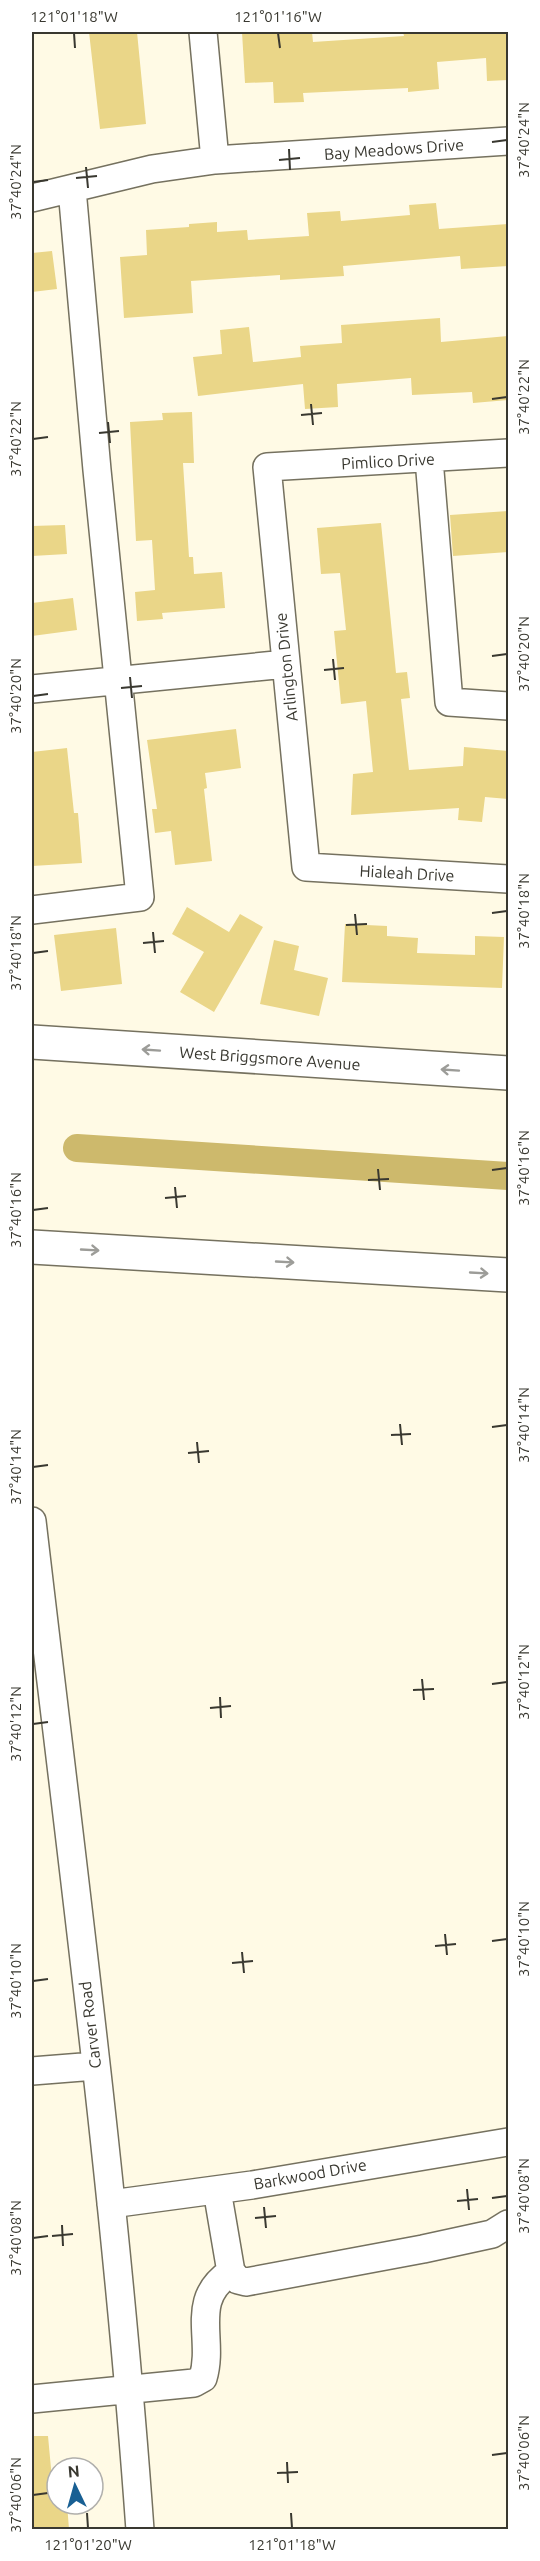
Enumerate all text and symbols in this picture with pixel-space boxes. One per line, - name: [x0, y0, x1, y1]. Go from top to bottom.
- text: 121°01'18"W: [30, 8, 118, 25]
- text: 121°01'16"W: [234, 8, 322, 25]
- text: 37°40'24"N: [515, 102, 532, 178]
- street label: Bay Meadows Drive: [323, 135, 465, 163]
- text: 37°40'24"N: [7, 144, 24, 220]
- text: 37°40'22"N: [515, 359, 532, 435]
- text: 37°40'22"N: [7, 401, 24, 477]
- street label: Pimlico Drive: [341, 450, 435, 472]
- street label: Arlington Drive: [271, 612, 301, 722]
- text: 37°40'20"N: [515, 616, 532, 692]
- text: 37°40'20"N: [7, 658, 24, 734]
- street label: Hialeah Drive: [359, 862, 455, 884]
- text: 37°40'18"N: [515, 873, 532, 949]
- text: 37°40'18"N: [7, 915, 24, 991]
- street label: West Briggsmore Avenue: [179, 1043, 361, 1073]
- one-way arrow: [141, 1044, 161, 1055]
- one-way arrow: [441, 1064, 461, 1075]
- text: 37°40'16"N: [515, 1130, 532, 1206]
- text: 37°40'16"N: [7, 1172, 24, 1248]
- one-way arrow: [79, 1245, 99, 1256]
- one-way arrow: [274, 1256, 294, 1267]
- one-way arrow: [469, 1267, 489, 1278]
- text: 37°40'14"N: [515, 1387, 532, 1463]
- text: 37°40'14"N: [7, 1429, 24, 1505]
- text: 37°40'12"N: [515, 1644, 532, 1720]
- text: 37°40'12"N: [7, 1686, 24, 1762]
- text: 37°40'10"N: [515, 1901, 532, 1977]
- text: 37°40'10"N: [7, 1943, 24, 2019]
- street label: Carver Road: [76, 1980, 104, 2070]
- street label: Barkwood Drive: [252, 2155, 368, 2193]
- text: 37°40'08"N: [515, 2158, 532, 2234]
- text: 37°40'08"N: [7, 2200, 24, 2276]
- text: 37°40'06"N: [515, 2415, 532, 2491]
- north arrow: [45, 2456, 105, 2516]
- text: 37°40'06"N: [7, 2457, 24, 2533]
- text: N: [67, 2462, 80, 2481]
- text: 121°01'20"W: [44, 2536, 132, 2553]
- text: 121°01'18"W: [248, 2536, 336, 2553]

